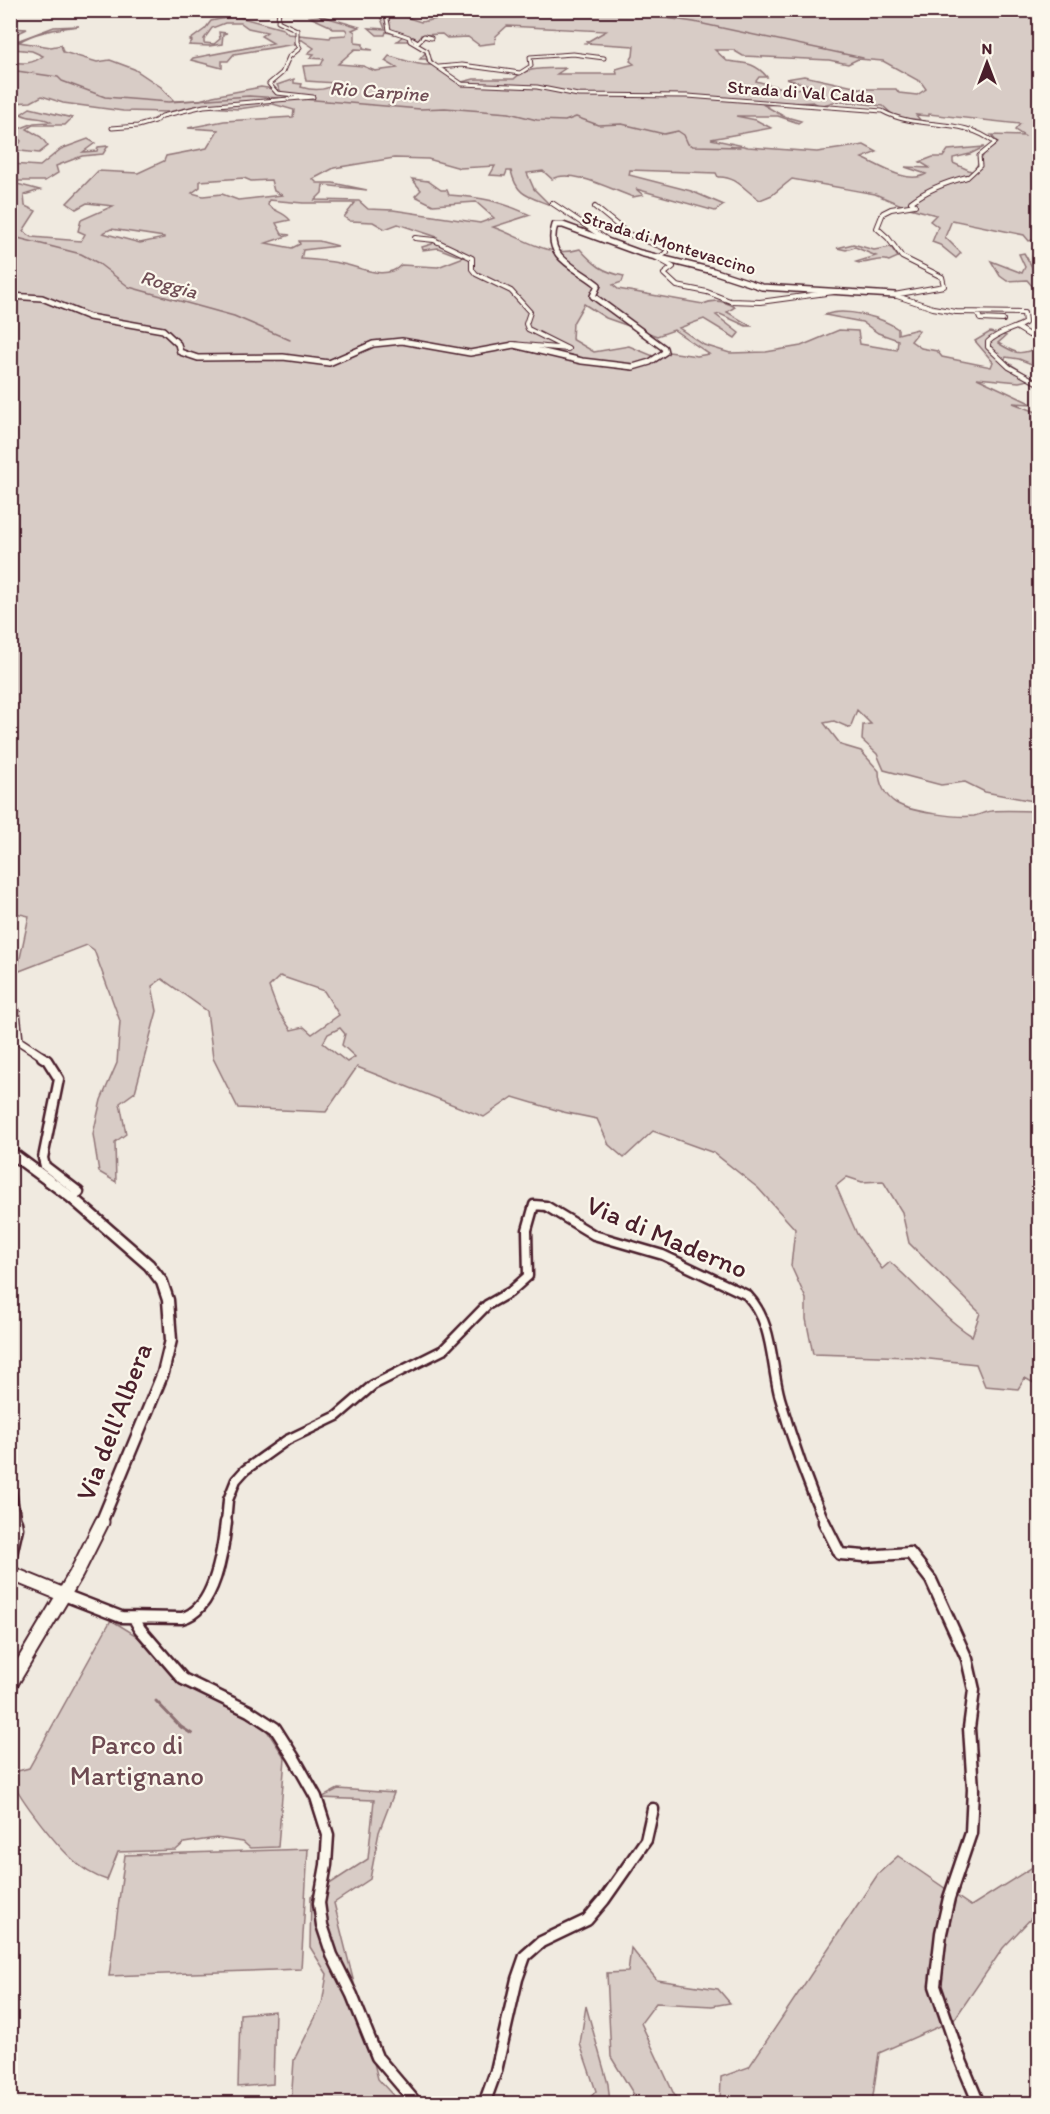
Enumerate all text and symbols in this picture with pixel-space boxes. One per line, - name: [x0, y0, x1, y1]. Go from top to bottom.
- north arrow: [957, 33, 1017, 93]
- text: N: [982, 39, 992, 58]
- water label: Rio Carpine: [329, 76, 431, 107]
- street label: Strada di Val Calda: [727, 76, 876, 108]
- street label: Strada di Montevaccino: [579, 206, 759, 280]
- water label: Roggia: [138, 264, 201, 304]
- street label: Via di Maderno: [581, 1188, 753, 1285]
- street label: Via dell'Albera: [68, 1338, 159, 1505]
- park label: Parco di Martignano: [70, 1728, 204, 1792]

